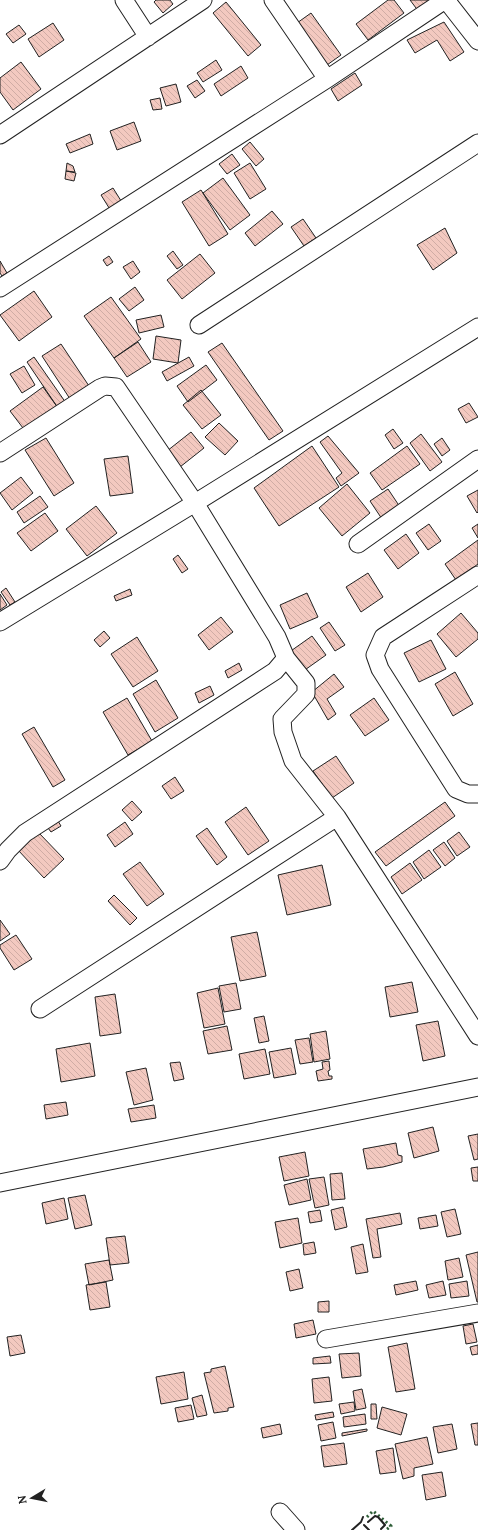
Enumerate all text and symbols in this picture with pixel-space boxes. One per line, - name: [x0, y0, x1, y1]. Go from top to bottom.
- north arrow: [12, 1478, 52, 1518]
- text: N: [14, 1494, 30, 1505]

